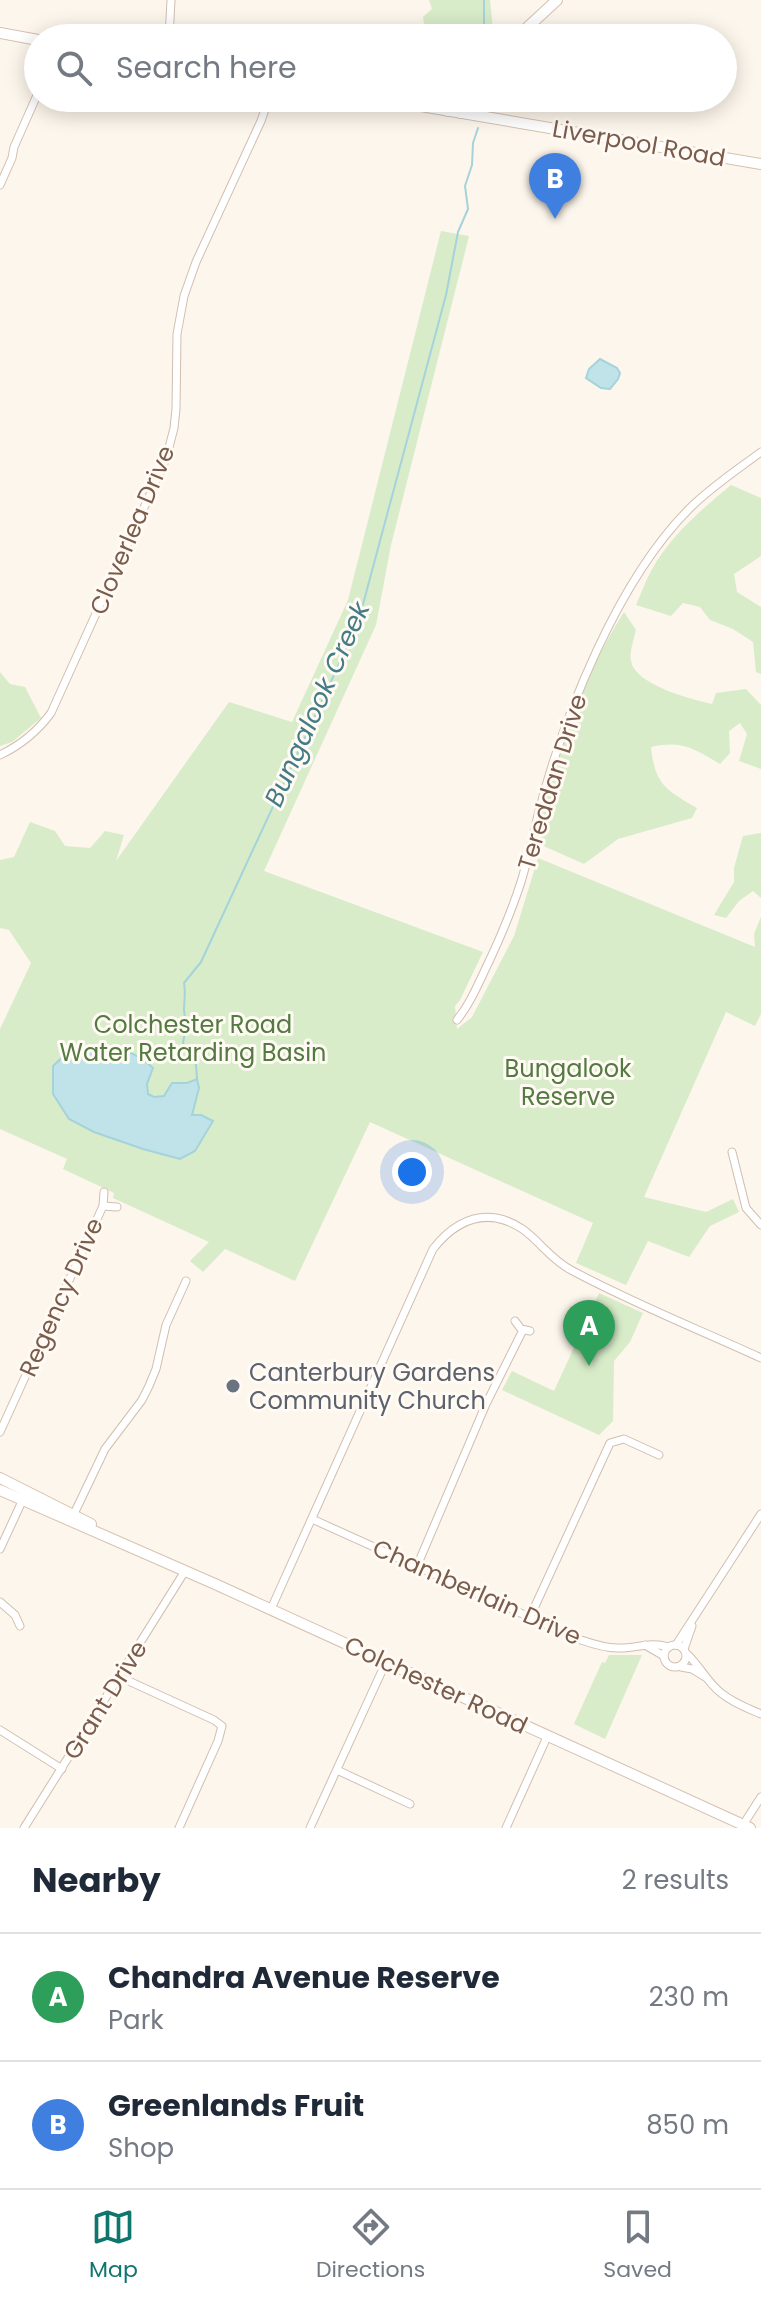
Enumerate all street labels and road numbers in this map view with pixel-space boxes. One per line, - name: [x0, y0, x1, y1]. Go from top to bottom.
- street label: Liverpool Road: [550, 112, 728, 174]
- street label: Cloverlea Drive: [82, 440, 182, 620]
- street label: Tereddan Drive: [510, 690, 594, 874]
- street label: Regency Drive: [11, 1212, 111, 1382]
- street label: Chamberlain Drive: [368, 1531, 586, 1653]
- street label: Colchester Road: [339, 1628, 533, 1742]
- street label: Grant Drive: [55, 1634, 155, 1766]

